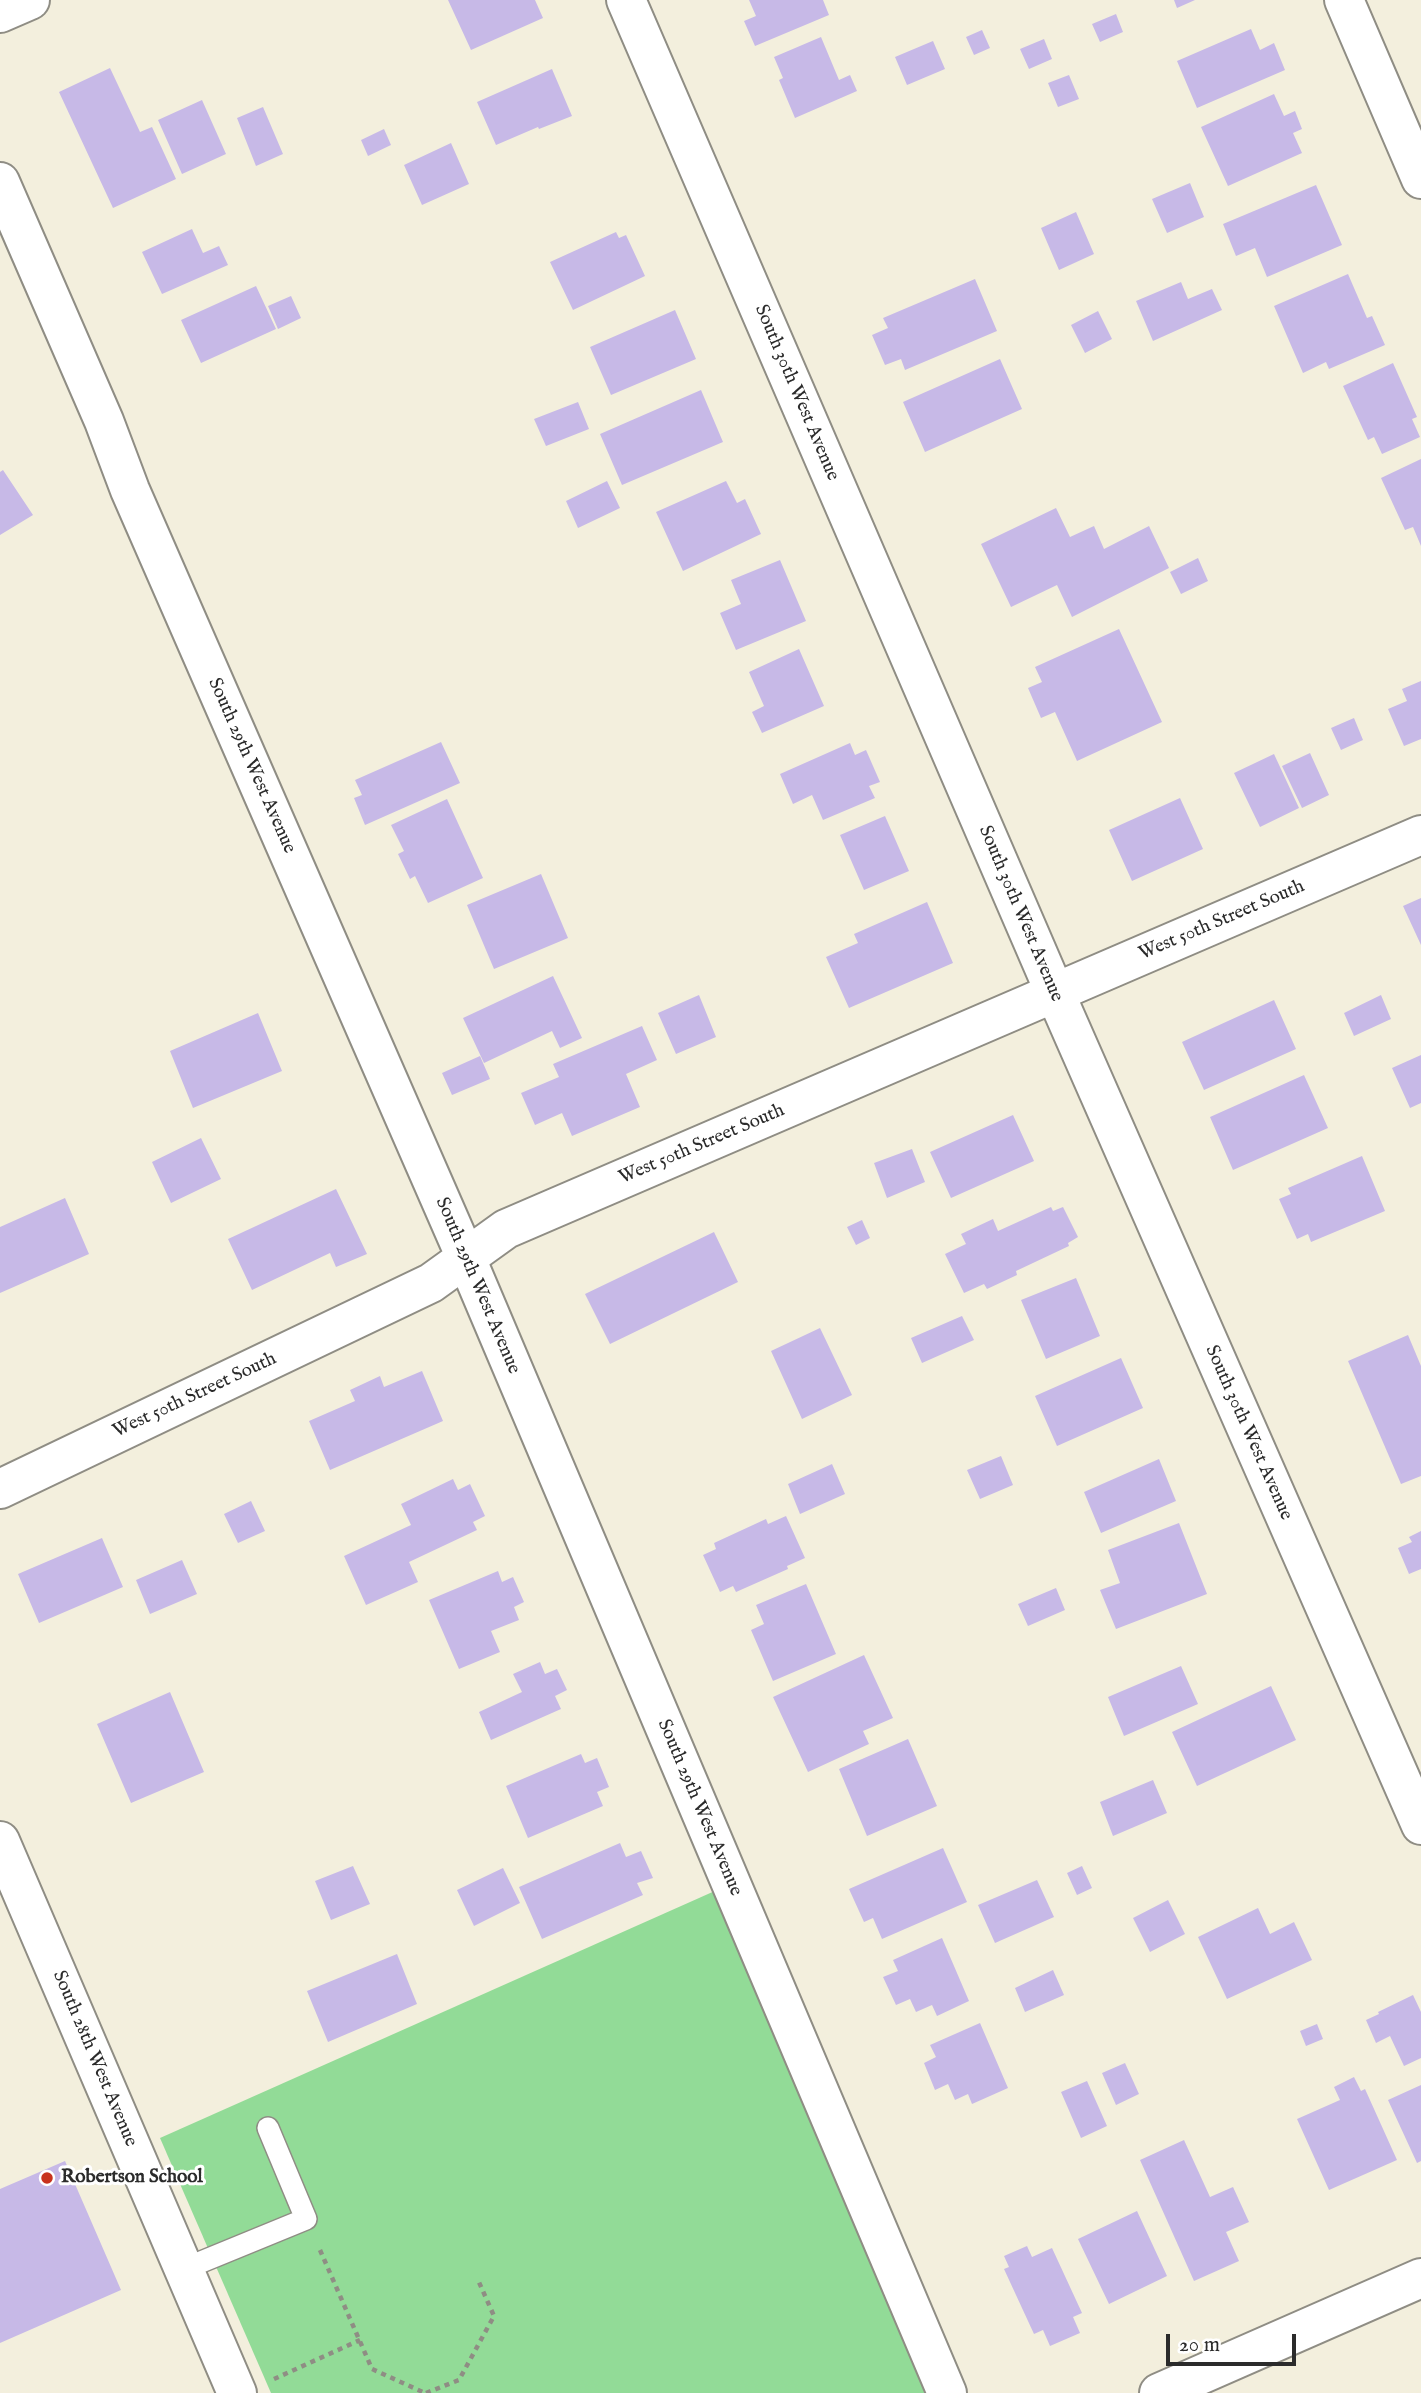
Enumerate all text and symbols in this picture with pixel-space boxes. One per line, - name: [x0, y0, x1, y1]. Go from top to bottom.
- street label: South 30th West Avenue: [749, 302, 843, 484]
- street label: South 29th West Avenue: [202, 675, 300, 857]
- street label: South 30th West Avenue: [973, 823, 1067, 1005]
- street label: West 50th Street South: [1136, 876, 1308, 966]
- street label: West 50th Street South: [616, 1100, 788, 1190]
- street label: South 29th West Avenue: [429, 1194, 525, 1378]
- street label: South 30th West Avenue: [1199, 1342, 1297, 1524]
- street label: West 50th Street South: [110, 1348, 280, 1444]
- street label: South 29th West Avenue: [651, 1716, 747, 1900]
- street label: South 28th West Avenue: [47, 1968, 141, 2150]
- place label: Robertson School: [61, 2167, 203, 2189]
- marker: Robertson School: [39, 2170, 55, 2186]
- scale bar: [1169, 2320, 1298, 2364]
- text: 20 m: [1179, 2332, 1220, 2359]

